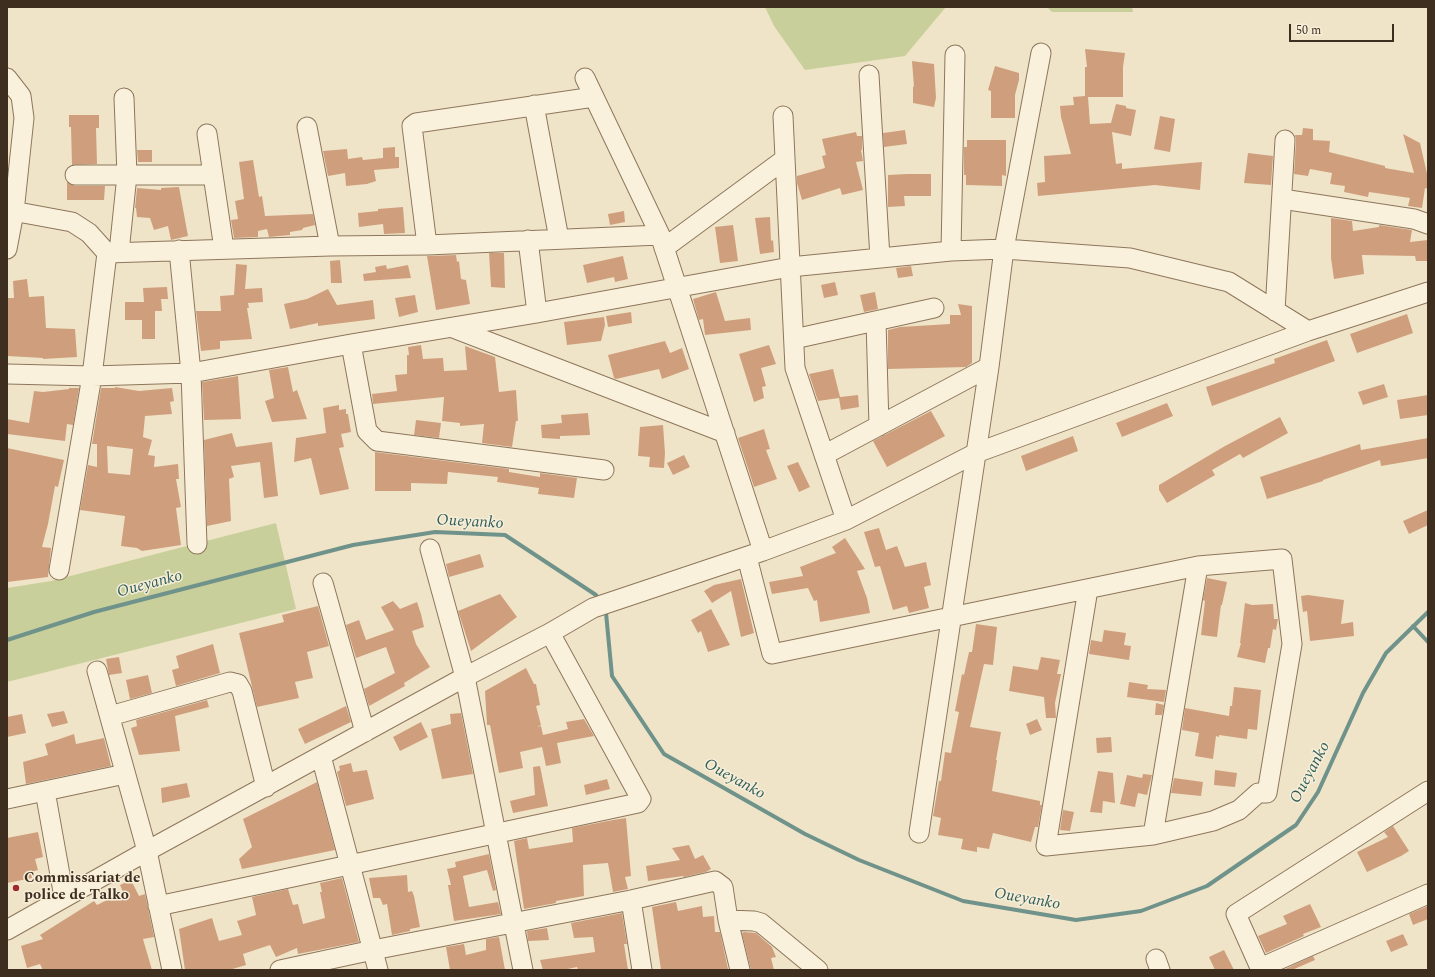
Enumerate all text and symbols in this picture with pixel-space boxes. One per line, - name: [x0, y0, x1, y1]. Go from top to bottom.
- scale bar: [1291, 16, 1396, 42]
- text: 50 m: [1296, 21, 1321, 40]
- water label: Oueyanko: [436, 512, 504, 534]
- water label: Oueyanko: [115, 567, 185, 603]
- water label: Oueyanko: [1287, 739, 1335, 807]
- water label: Oueyanko: [700, 755, 768, 805]
- place label: Commissariat de police de Talko: [24, 870, 140, 905]
- marker: Commissariat de police de Talko: [11, 883, 21, 893]
- water label: Oueyanko: [992, 885, 1062, 915]

